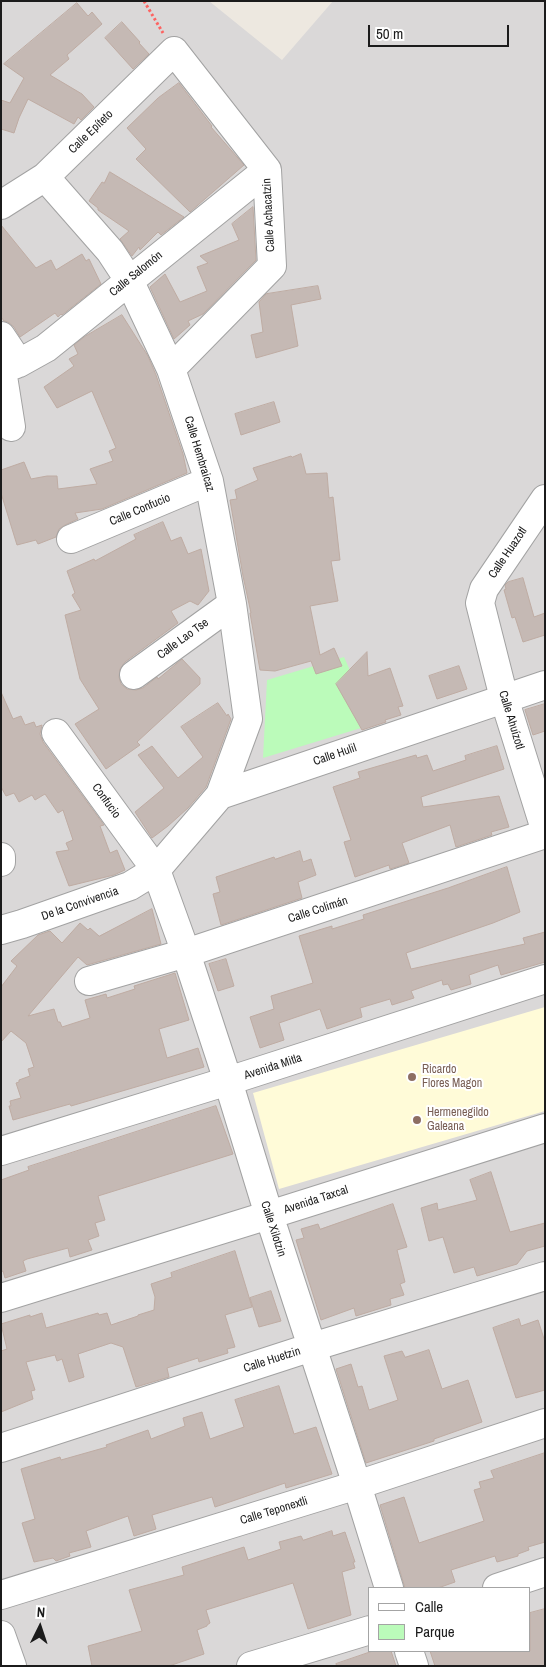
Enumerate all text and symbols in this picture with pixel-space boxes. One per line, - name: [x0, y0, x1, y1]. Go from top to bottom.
- scale bar: [371, 15, 512, 47]
- text: 50 m: [376, 23, 403, 44]
- street label: Calle Epíteto: [66, 107, 116, 157]
- street label: Calle Achacatzin: [260, 178, 278, 252]
- street label: Calle Salomón: [107, 248, 165, 300]
- street label: Calle Hembraicaz: [181, 415, 217, 493]
- street label: Calle Confucio: [107, 491, 173, 529]
- street label: Calle Huazotl: [486, 525, 530, 581]
- street label: Calle Lao Tse: [155, 616, 211, 662]
- street label: Calle Ahuízotl: [495, 689, 527, 751]
- street label: Calle Hulil: [311, 741, 359, 769]
- street label: Confucio: [89, 781, 123, 821]
- street label: De la Convivencia: [40, 884, 120, 924]
- street label: Calle Colimán: [286, 894, 350, 926]
- street label: Avenida Mitla: [242, 1051, 304, 1083]
- place label: Ricardo Flores Magon: [422, 1063, 482, 1091]
- marker: Ricardo Flores Magon: [406, 1071, 418, 1083]
- place label: Hermenegildo Galeana: [427, 1106, 489, 1134]
- marker: Hermenegildo Galeana: [411, 1114, 423, 1126]
- street label: Avenida Taxcal: [282, 1183, 350, 1217]
- street label: Calle Xilotzin: [257, 1199, 289, 1259]
- street label: Calle Huetzin: [242, 1344, 302, 1376]
- street label: Calle Teponextli: [238, 1494, 310, 1528]
- legend: [368, 1587, 531, 1652]
- text: Calle: [415, 1596, 443, 1617]
- north arrow: [15, 1602, 65, 1652]
- text: N: [36, 1603, 46, 1621]
- text: Parque: [415, 1621, 455, 1642]

